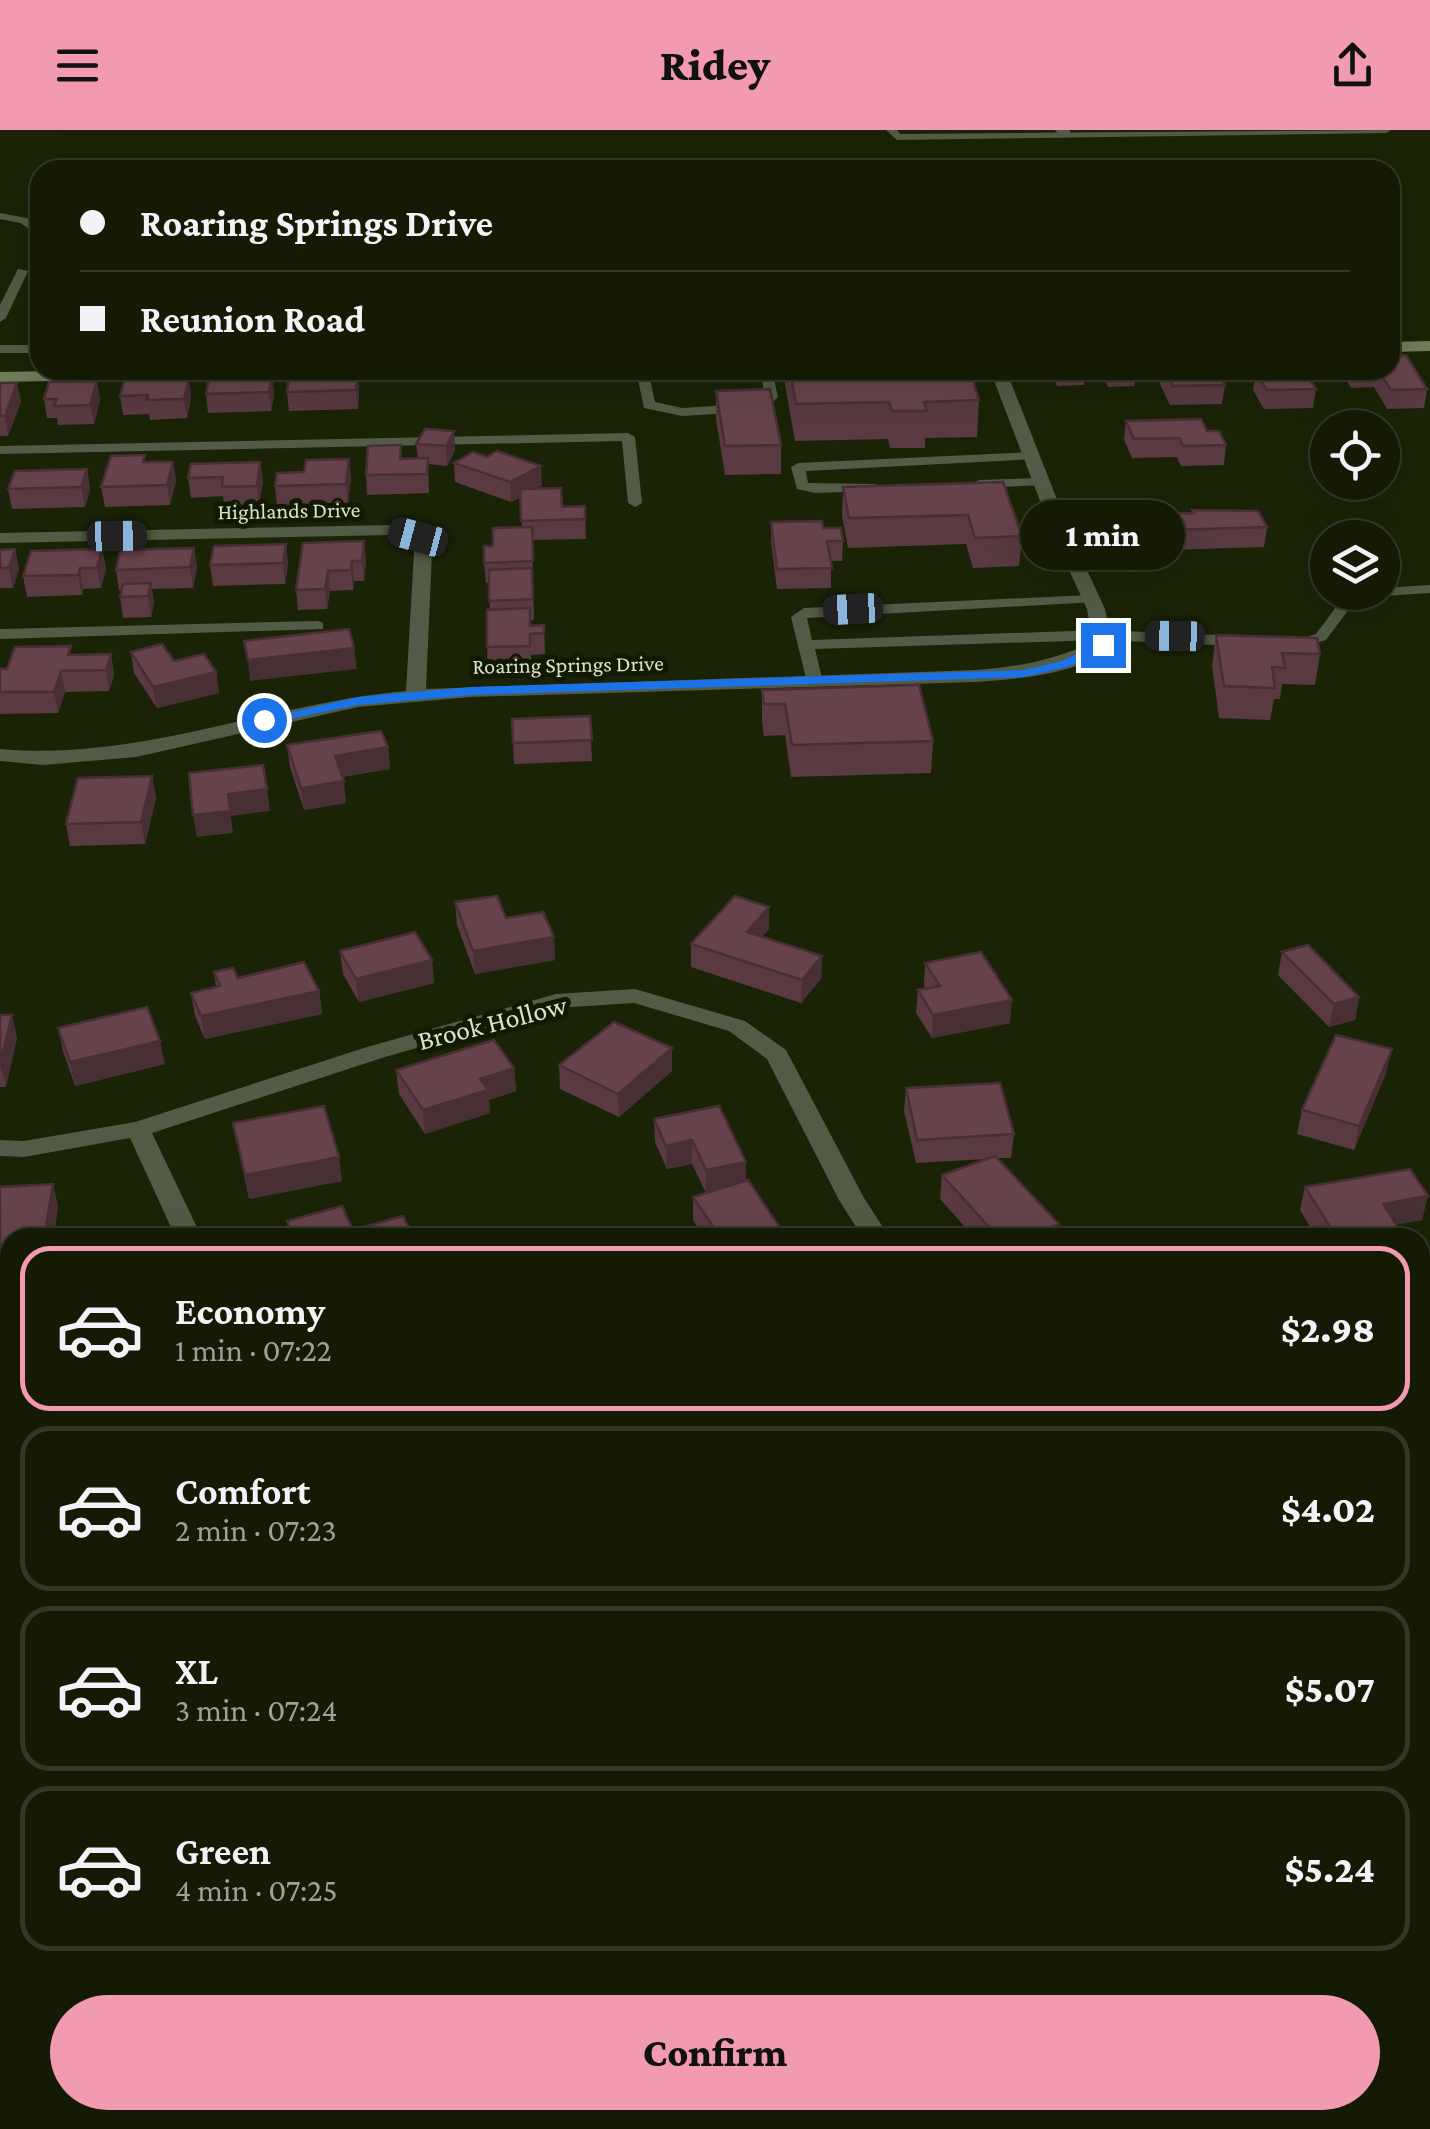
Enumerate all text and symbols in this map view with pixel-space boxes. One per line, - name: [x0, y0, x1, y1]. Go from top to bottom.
- icon: menu: [50, 38, 105, 93]
- icon: share: [1325, 38, 1380, 93]
- text: Ridey: [660, 40, 770, 90]
- text: Roaring Springs Drive: [140, 202, 493, 244]
- text: Reunion Road: [140, 298, 365, 340]
- map controls: [1310, 410, 1400, 610]
- button: locate: [1310, 410, 1400, 500]
- street label: Highlands Drive: [217, 497, 361, 524]
- callout: 1 min: [1020, 500, 1186, 570]
- car: [385, 515, 451, 559]
- text: 1 min: [1065, 517, 1140, 553]
- car: [87, 520, 147, 552]
- button: layers: [1310, 520, 1400, 610]
- car: [822, 592, 884, 626]
- car: [1145, 620, 1205, 652]
- route end: [1081, 623, 1126, 668]
- street label: Roaring Springs Drive: [472, 650, 664, 679]
- route start: [242, 698, 287, 743]
- street label: Brook Hollow: [414, 989, 570, 1056]
- icon: car: [55, 1284, 145, 1374]
- text: Economy: [175, 1290, 325, 1332]
- text: $2.98: [1281, 1308, 1375, 1350]
- text: 1 min · 07:22: [175, 1332, 332, 1368]
- icon: car: [55, 1464, 145, 1554]
- text: Comfort: [175, 1470, 311, 1512]
- text: $4.02: [1281, 1488, 1375, 1530]
- text: 2 min · 07:23: [175, 1512, 337, 1548]
- icon: car: [55, 1644, 145, 1734]
- text: XL: [175, 1650, 218, 1692]
- text: $5.07: [1285, 1668, 1375, 1710]
- text: 3 min · 07:24: [175, 1692, 338, 1728]
- icon: car: [55, 1824, 145, 1914]
- text: Green: [175, 1830, 271, 1872]
- text: $5.24: [1284, 1848, 1375, 1890]
- text: 4 min · 07:25: [175, 1872, 338, 1908]
- button: Confirm: [50, 1995, 1380, 2110]

